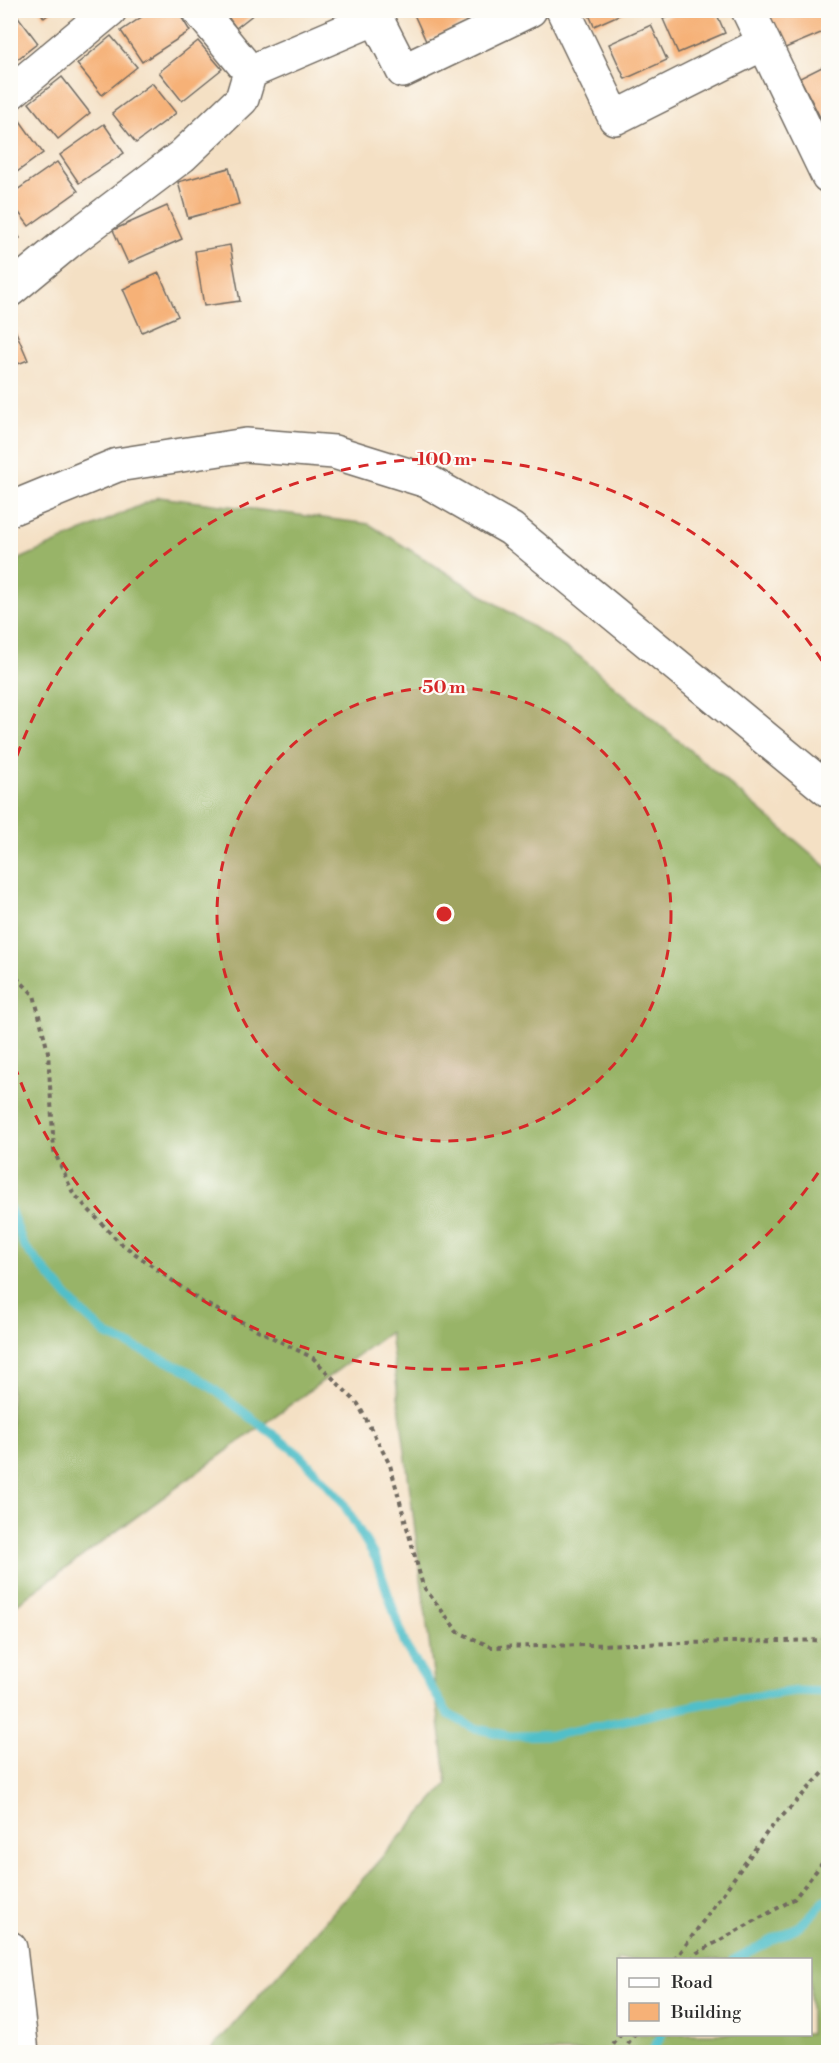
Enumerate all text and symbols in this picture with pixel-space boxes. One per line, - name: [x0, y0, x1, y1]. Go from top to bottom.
- text: 100 m: [417, 448, 471, 471]
- text: 50 m: [422, 676, 466, 699]
- centre of rings: [434, 904, 454, 924]
- legend: [617, 1958, 812, 2036]
- text: Road: [671, 1971, 714, 1994]
- text: Building: [670, 2001, 742, 2024]

